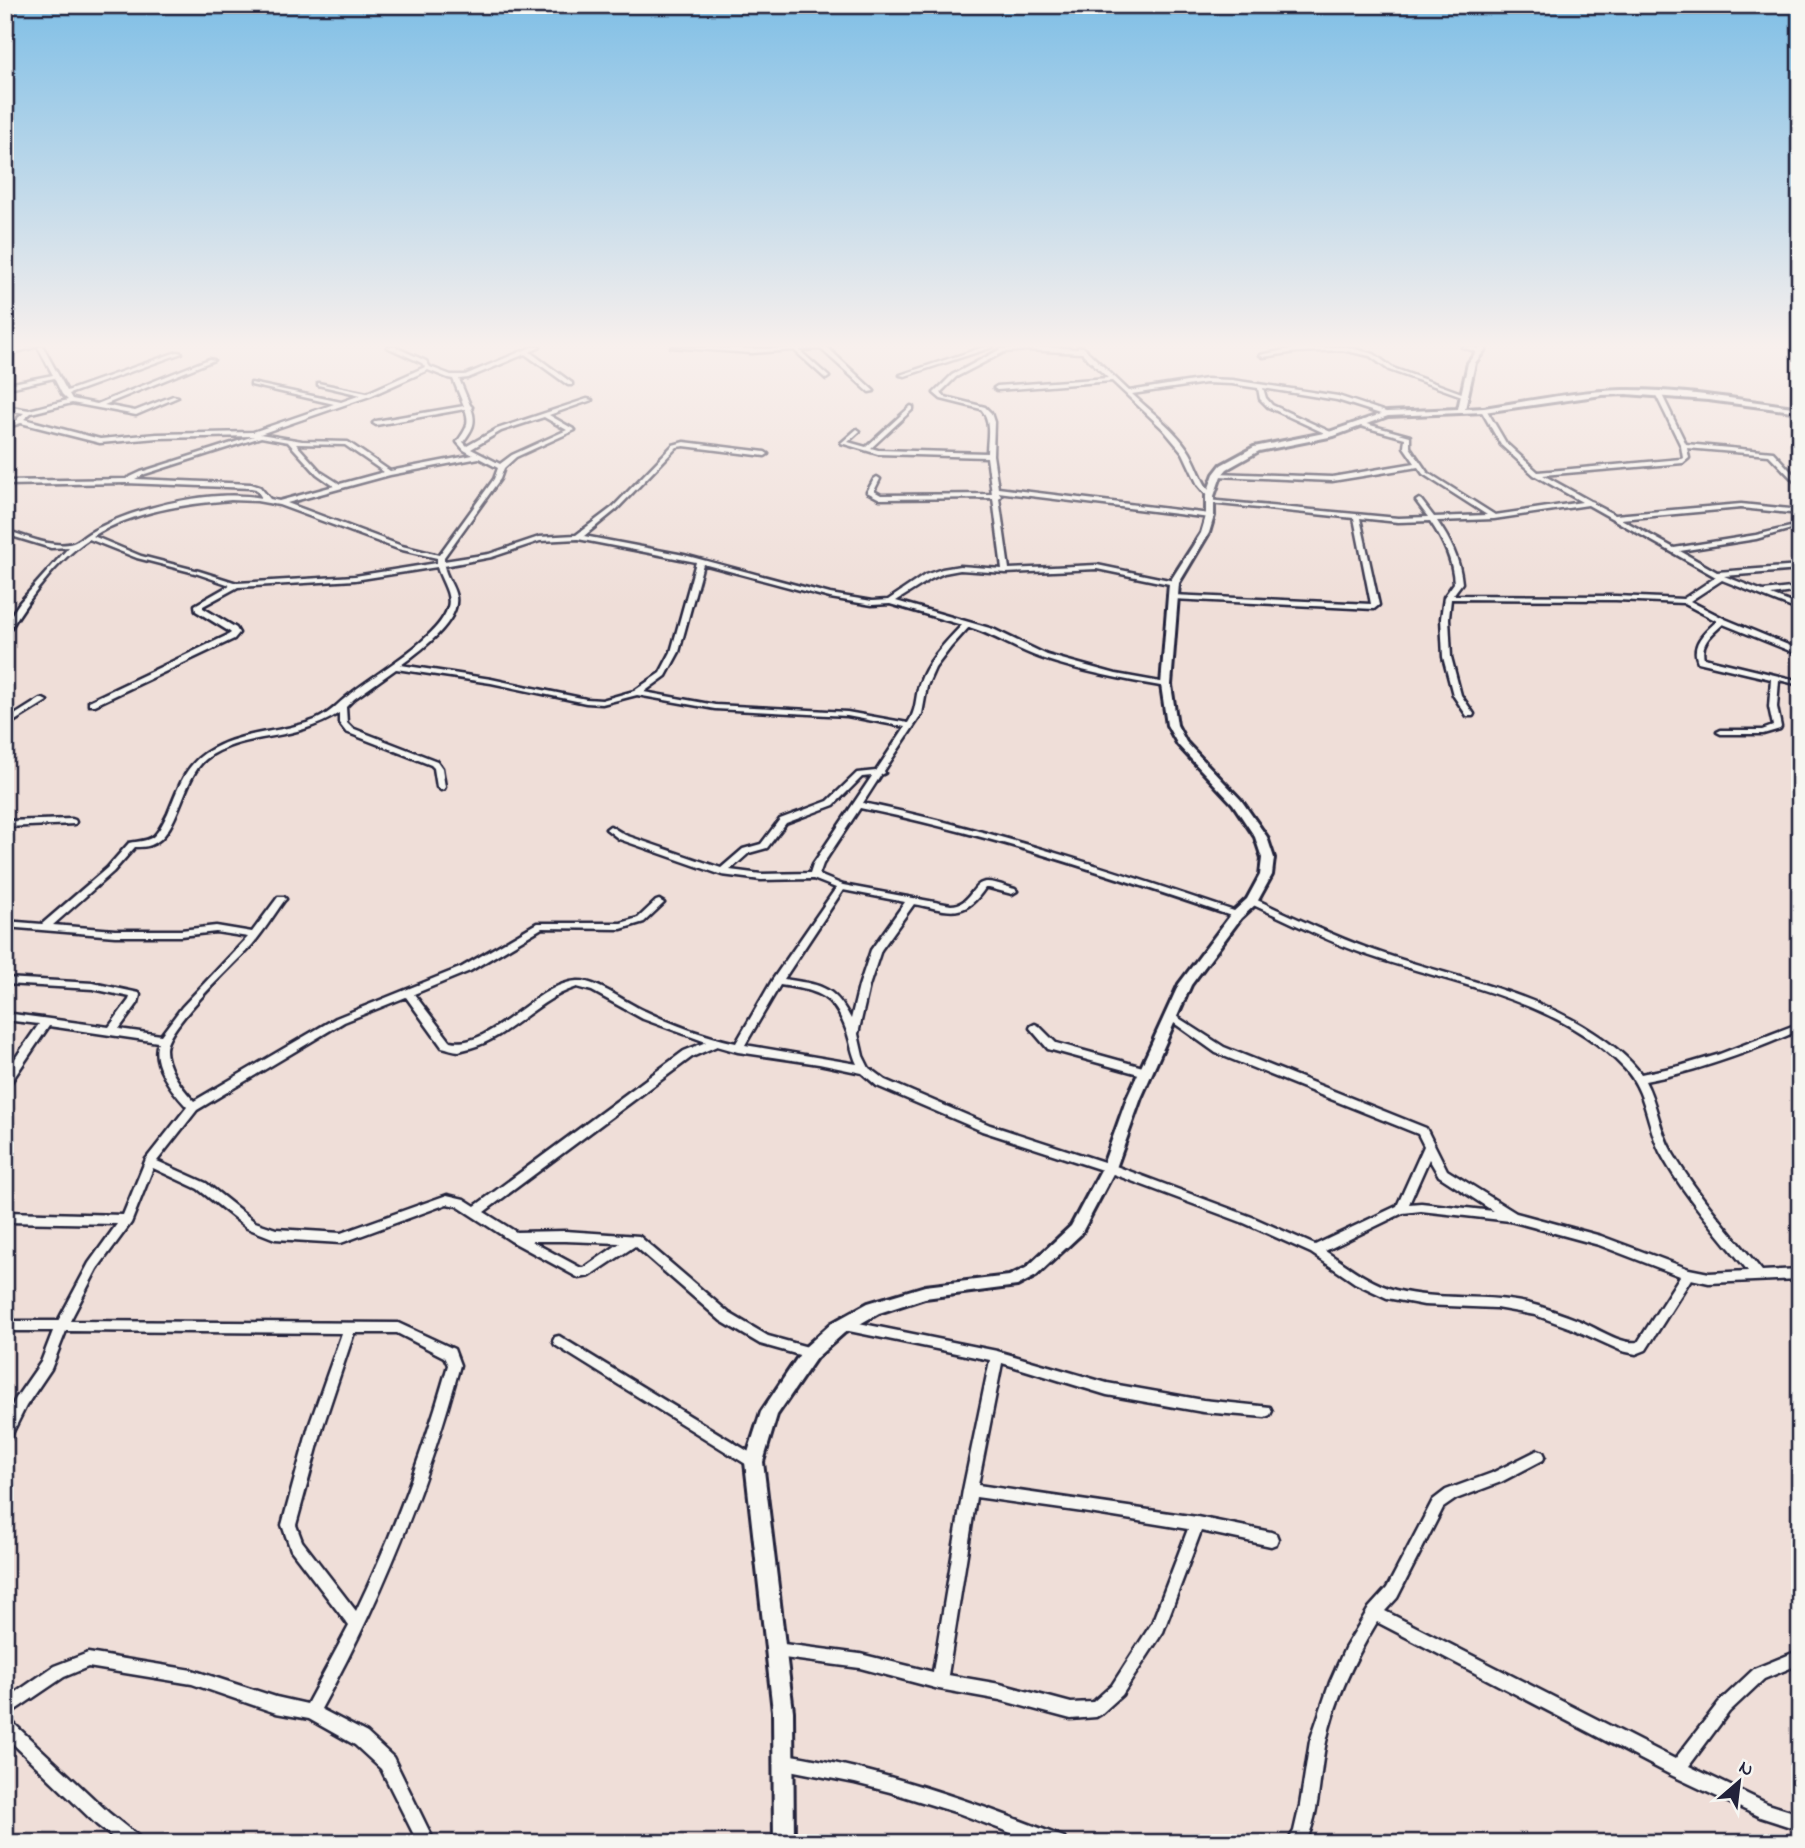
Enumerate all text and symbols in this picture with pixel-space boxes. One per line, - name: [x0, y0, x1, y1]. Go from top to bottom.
- north arrow: [1703, 1746, 1773, 1816]
- text: N: [1734, 1754, 1758, 1784]

